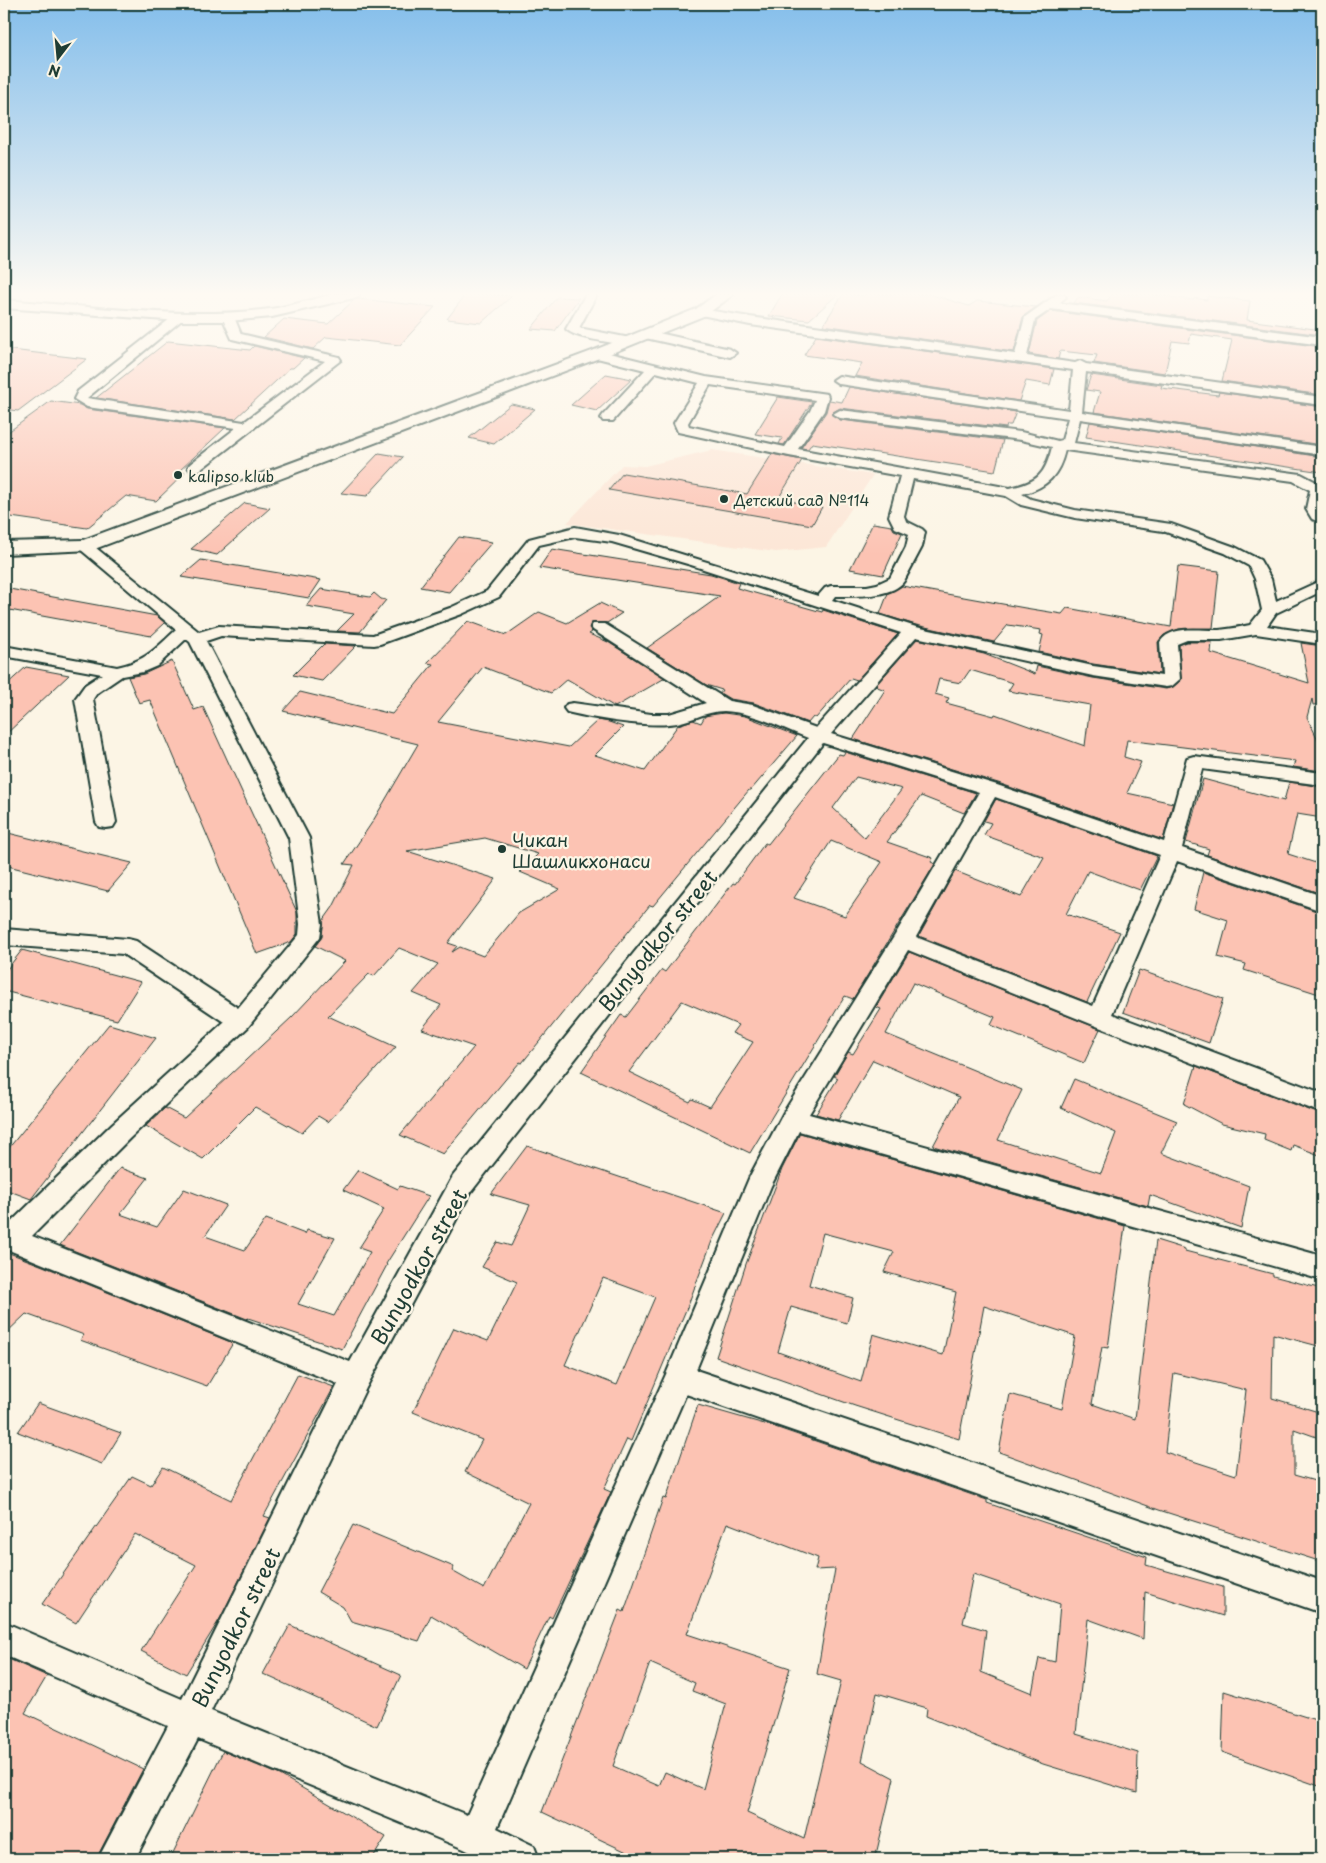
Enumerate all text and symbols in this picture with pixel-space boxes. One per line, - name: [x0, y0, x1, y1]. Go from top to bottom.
- north arrow: [32, 32, 82, 82]
- text: N: [46, 59, 63, 83]
- place label: kalipso klub: [188, 464, 274, 487]
- marker: kalipso klub: [172, 469, 184, 481]
- place label: Детский сад №114: [733, 488, 869, 511]
- marker: Детский сад №114: [718, 493, 730, 505]
- place label: Чикан Шашликхонаси: [512, 826, 651, 874]
- marker: Чикан Шашликхонаси: [496, 843, 508, 855]
- street label: Bunyodkor street: [590, 862, 724, 1018]
- street label: Bunyodkor street: [362, 1182, 474, 1350]
- street label: Bunyodkor street: [182, 1542, 288, 1712]

